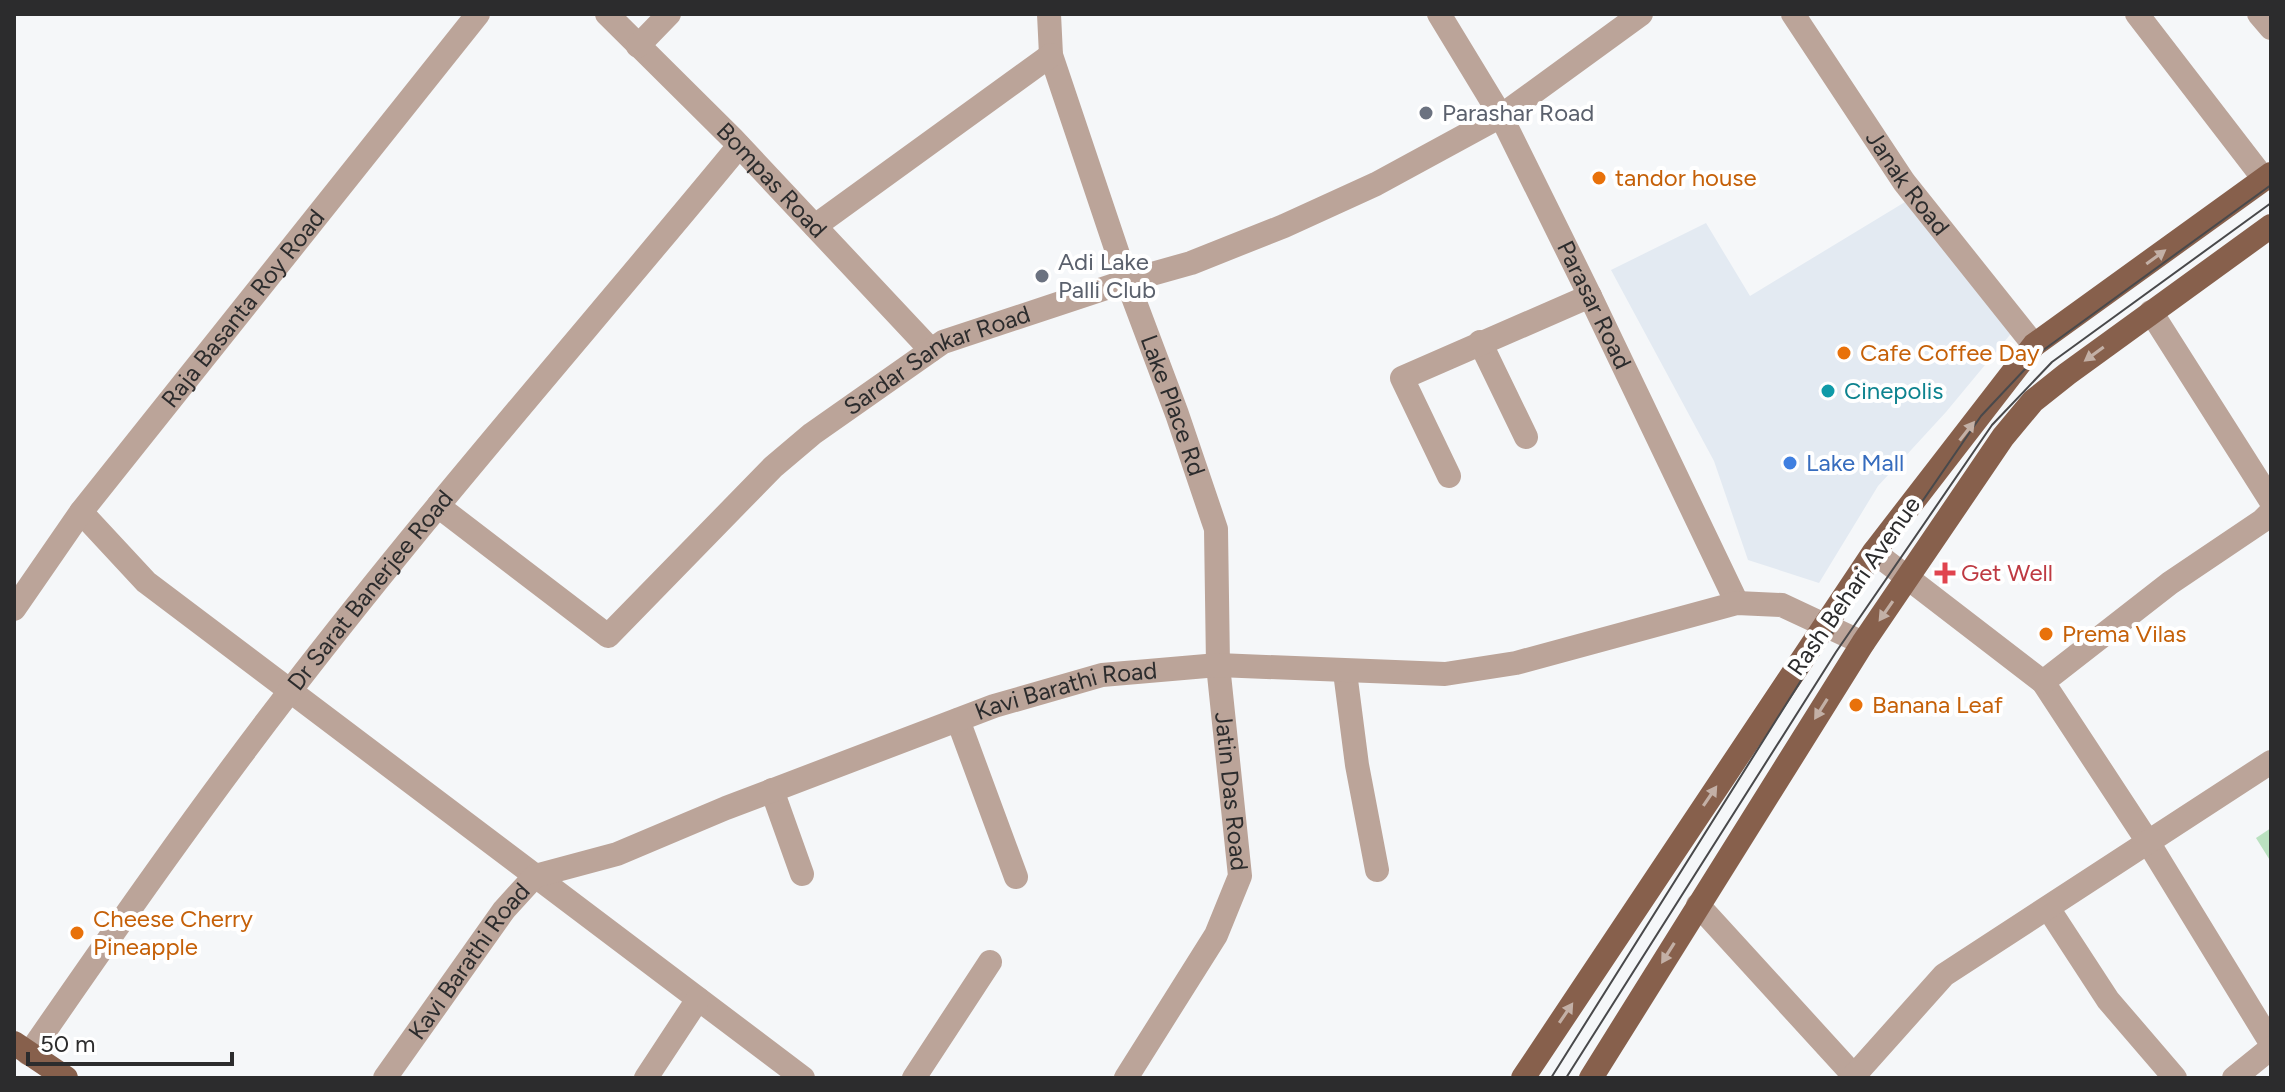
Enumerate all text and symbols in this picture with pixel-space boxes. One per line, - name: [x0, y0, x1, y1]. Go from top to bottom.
- place label: Parashar Road: [1442, 98, 1594, 127]
- marker: Parashar Road: [1417, 104, 1435, 122]
- street label: Bompas Road: [711, 116, 833, 244]
- street label: Janak Road: [1860, 125, 1956, 241]
- place label: tandor house: [1615, 163, 1757, 192]
- marker: tandor house: [1590, 169, 1608, 187]
- street label: Raja Basanta Roy Road: [155, 203, 331, 413]
- street label: Parasar Road: [1551, 236, 1638, 374]
- place label: Adi Lake Palli Club: [1058, 247, 1156, 304]
- one-way arrow: [2145, 250, 2166, 265]
- marker: Adi Lake Palli Club: [1033, 267, 1051, 285]
- street label: Sardar Sankar Road: [838, 299, 1034, 421]
- street label: Lake Place Rd: [1135, 331, 1212, 479]
- place label: Cafe Coffee Day: [1860, 338, 2040, 367]
- marker: Cafe Coffee Day: [1835, 344, 1853, 362]
- one-way arrow: [2084, 346, 2105, 361]
- place label: Cinepolis: [1844, 376, 1944, 405]
- marker: Cinepolis: [1819, 382, 1837, 400]
- one-way arrow: [1958, 421, 1974, 441]
- place label: Lake Mall: [1806, 448, 1904, 477]
- marker: Lake Mall: [1781, 454, 1799, 472]
- street label: Dr Sarat Banerjee Road: [281, 484, 459, 696]
- street label: Rash Behari Avenue: [1781, 491, 1926, 681]
- place label: Get Well: [1961, 558, 2053, 587]
- marker: Get Well: [1936, 564, 1954, 582]
- one-way arrow: [1879, 600, 1894, 621]
- place label: Prema Vilas: [2062, 619, 2187, 648]
- marker: Prema Vilas: [2037, 625, 2055, 643]
- street label: Kavi Barathi Road: [971, 655, 1158, 726]
- place label: Banana Leaf: [1872, 690, 2003, 719]
- marker: Banana Leaf: [1847, 696, 1865, 714]
- one-way arrow: [1815, 698, 1829, 720]
- street label: Jatin Das Road: [1209, 710, 1254, 872]
- one-way arrow: [1702, 786, 1717, 807]
- street label: Kavi Barathi Road: [402, 876, 536, 1045]
- place label: Cheese Cherry Pineapple: [93, 904, 253, 961]
- marker: Cheese Cherry Pineapple: [68, 924, 86, 942]
- one-way arrow: [1662, 942, 1676, 964]
- one-way arrow: [1559, 1002, 1573, 1024]
- scale bar: [28, 1016, 232, 1066]
- text: 50 m: [40, 1029, 96, 1058]

